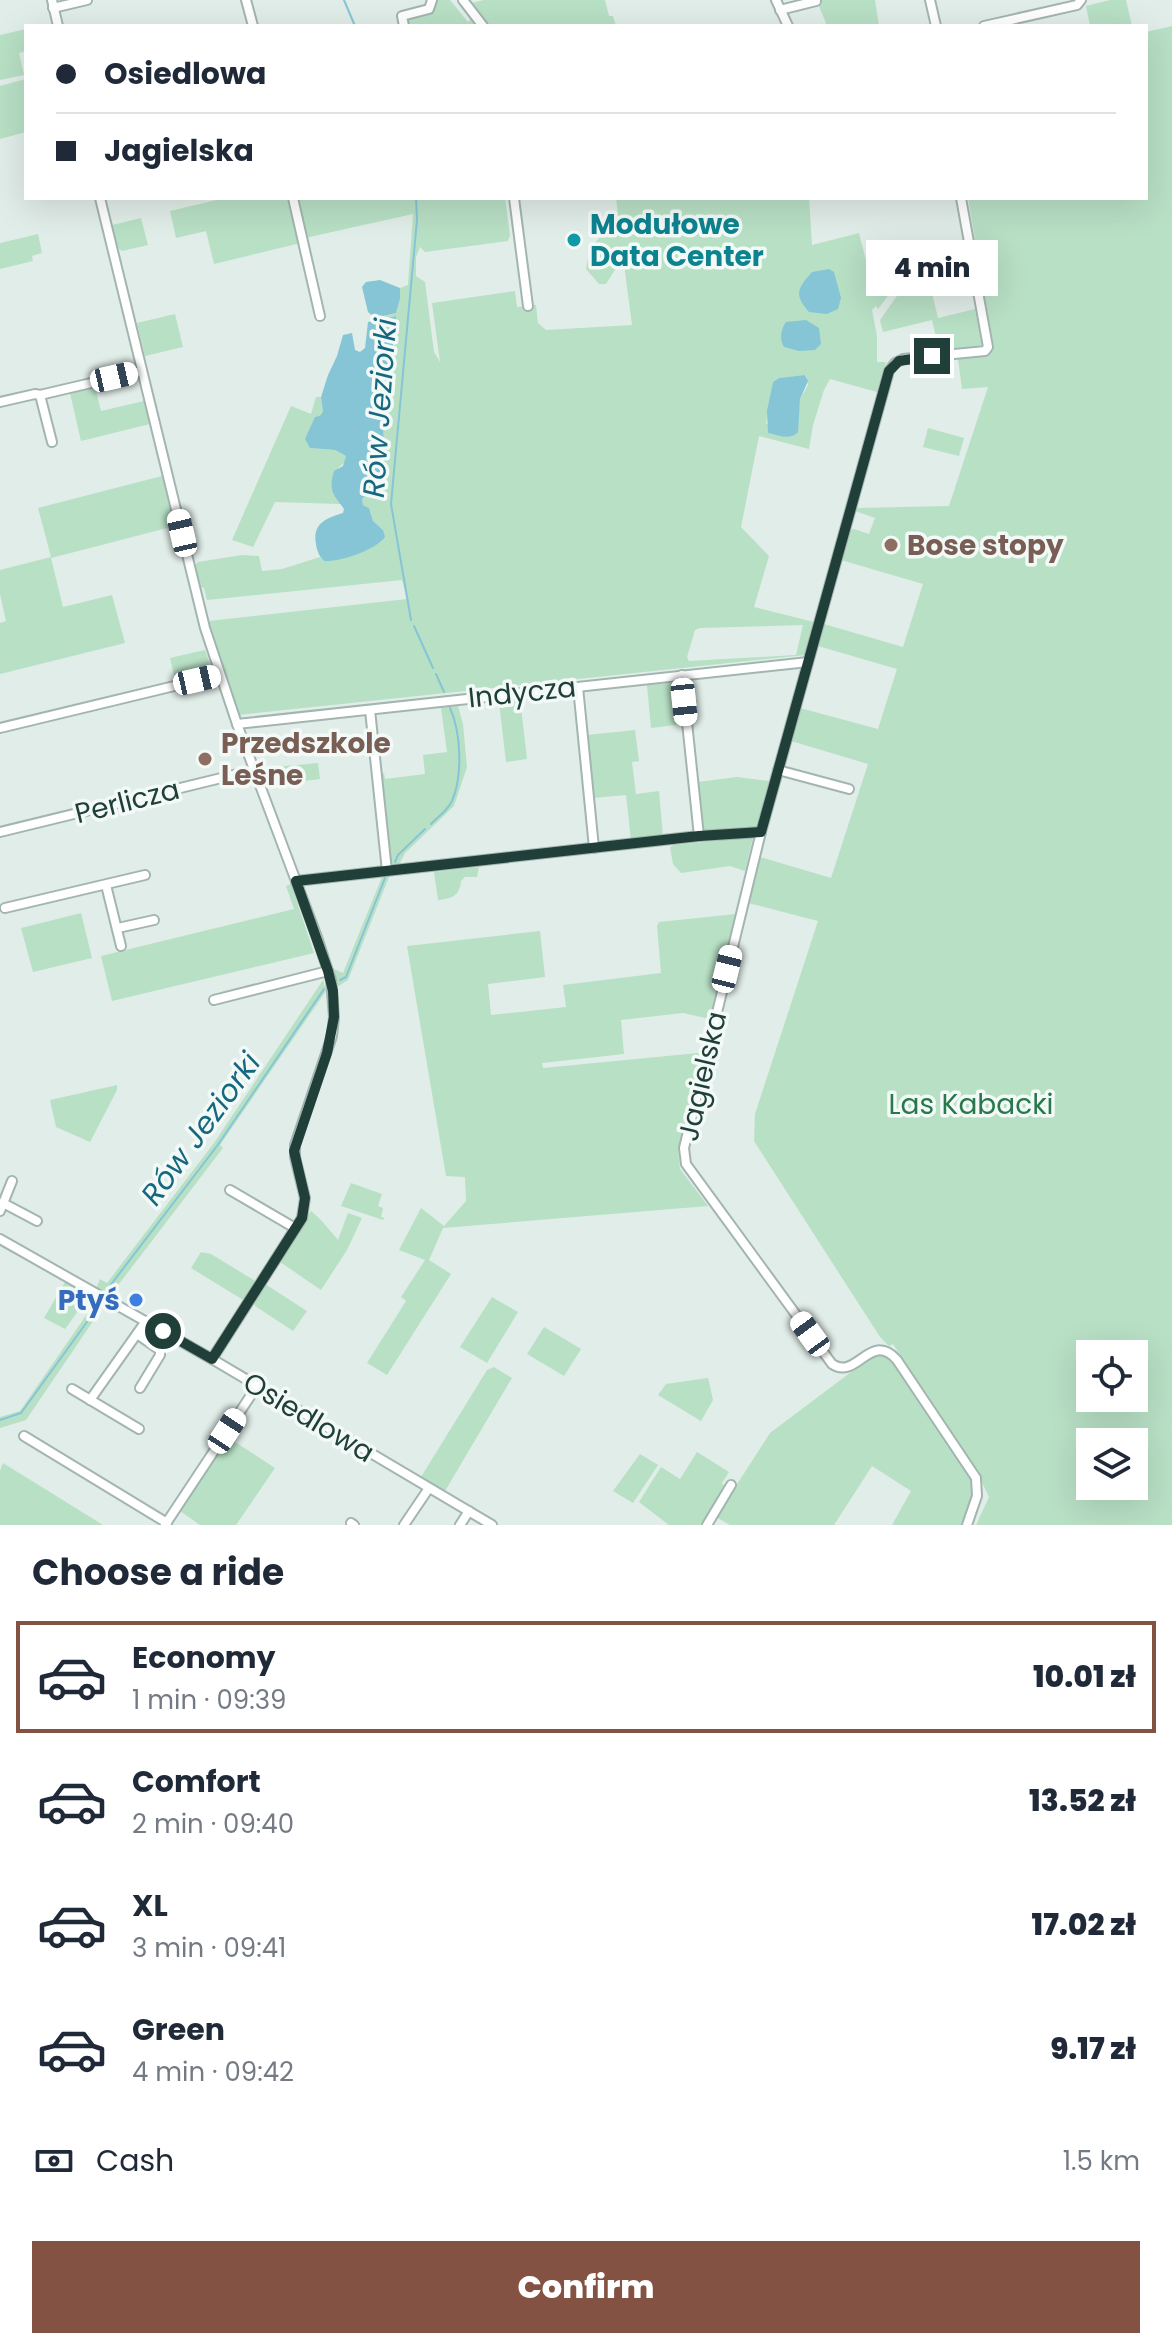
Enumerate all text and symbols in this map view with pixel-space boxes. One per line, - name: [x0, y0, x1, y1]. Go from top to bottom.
- text: Osiedlowa: [104, 52, 266, 95]
- text: Jagielska: [104, 129, 254, 172]
- place label: Modułowe Data Center: [590, 205, 764, 276]
- marker: Modułowe Data Center: [565, 231, 583, 249]
- callout: 4 min: [866, 240, 998, 296]
- text: 4 min: [894, 250, 970, 286]
- water label: Rów Jeziorki: [352, 316, 407, 499]
- route end: [914, 338, 950, 374]
- car: [88, 360, 140, 394]
- car: [165, 507, 199, 559]
- place label: Bose stopy: [907, 526, 1064, 565]
- marker: Bose stopy: [882, 536, 900, 554]
- car: [171, 663, 223, 697]
- street label: Indycza: [466, 667, 578, 718]
- car: [670, 677, 698, 727]
- place label: Przedszkole Leśne: [221, 724, 391, 795]
- marker: Przedszkole Leśne: [196, 750, 214, 768]
- street label: Perlicza: [71, 770, 183, 833]
- car: [710, 943, 744, 995]
- street label: Jagielska: [669, 1008, 736, 1145]
- water label: Rów Jeziorki: [130, 1043, 271, 1214]
- park label: Las Kabacki: [889, 1085, 1053, 1124]
- place label: Ptyś: [58, 1281, 120, 1320]
- marker: Ptyś: [127, 1291, 145, 1309]
- car: [786, 1308, 834, 1360]
- route start: [145, 1313, 181, 1349]
- map controls: [1076, 1340, 1148, 1500]
- button: locate: [1076, 1340, 1148, 1412]
- street label: Osiedlowa: [236, 1363, 382, 1472]
- car: [204, 1404, 250, 1458]
- button: layers: [1076, 1428, 1148, 1500]
- text: Choose a ride: [32, 1547, 284, 1598]
- text: Economy: [132, 1636, 276, 1679]
- icon: car: [36, 1641, 108, 1713]
- text: 10.01 zł: [1033, 1655, 1136, 1698]
- text: 1 min · 09:39: [132, 1682, 286, 1718]
- text: Comfort: [132, 1760, 261, 1803]
- icon: car: [36, 1765, 108, 1837]
- text: 13.52 zł: [1029, 1779, 1136, 1822]
- text: 2 min · 09:40: [132, 1806, 294, 1842]
- text: XL: [132, 1884, 168, 1927]
- icon: car: [36, 1889, 108, 1961]
- text: 17.02 zł: [1032, 1903, 1136, 1946]
- text: 3 min · 09:41: [132, 1930, 286, 1966]
- text: Green: [132, 2008, 225, 2051]
- icon: car: [36, 2013, 108, 2085]
- text: 9.17 zł: [1050, 2027, 1136, 2070]
- text: 4 min · 09:42: [132, 2054, 294, 2090]
- icon: cash: [32, 2139, 76, 2183]
- text: Cash: [96, 2139, 174, 2182]
- text: 1.5 km: [1063, 2143, 1140, 2179]
- button: Confirm: [32, 2241, 1140, 2333]

